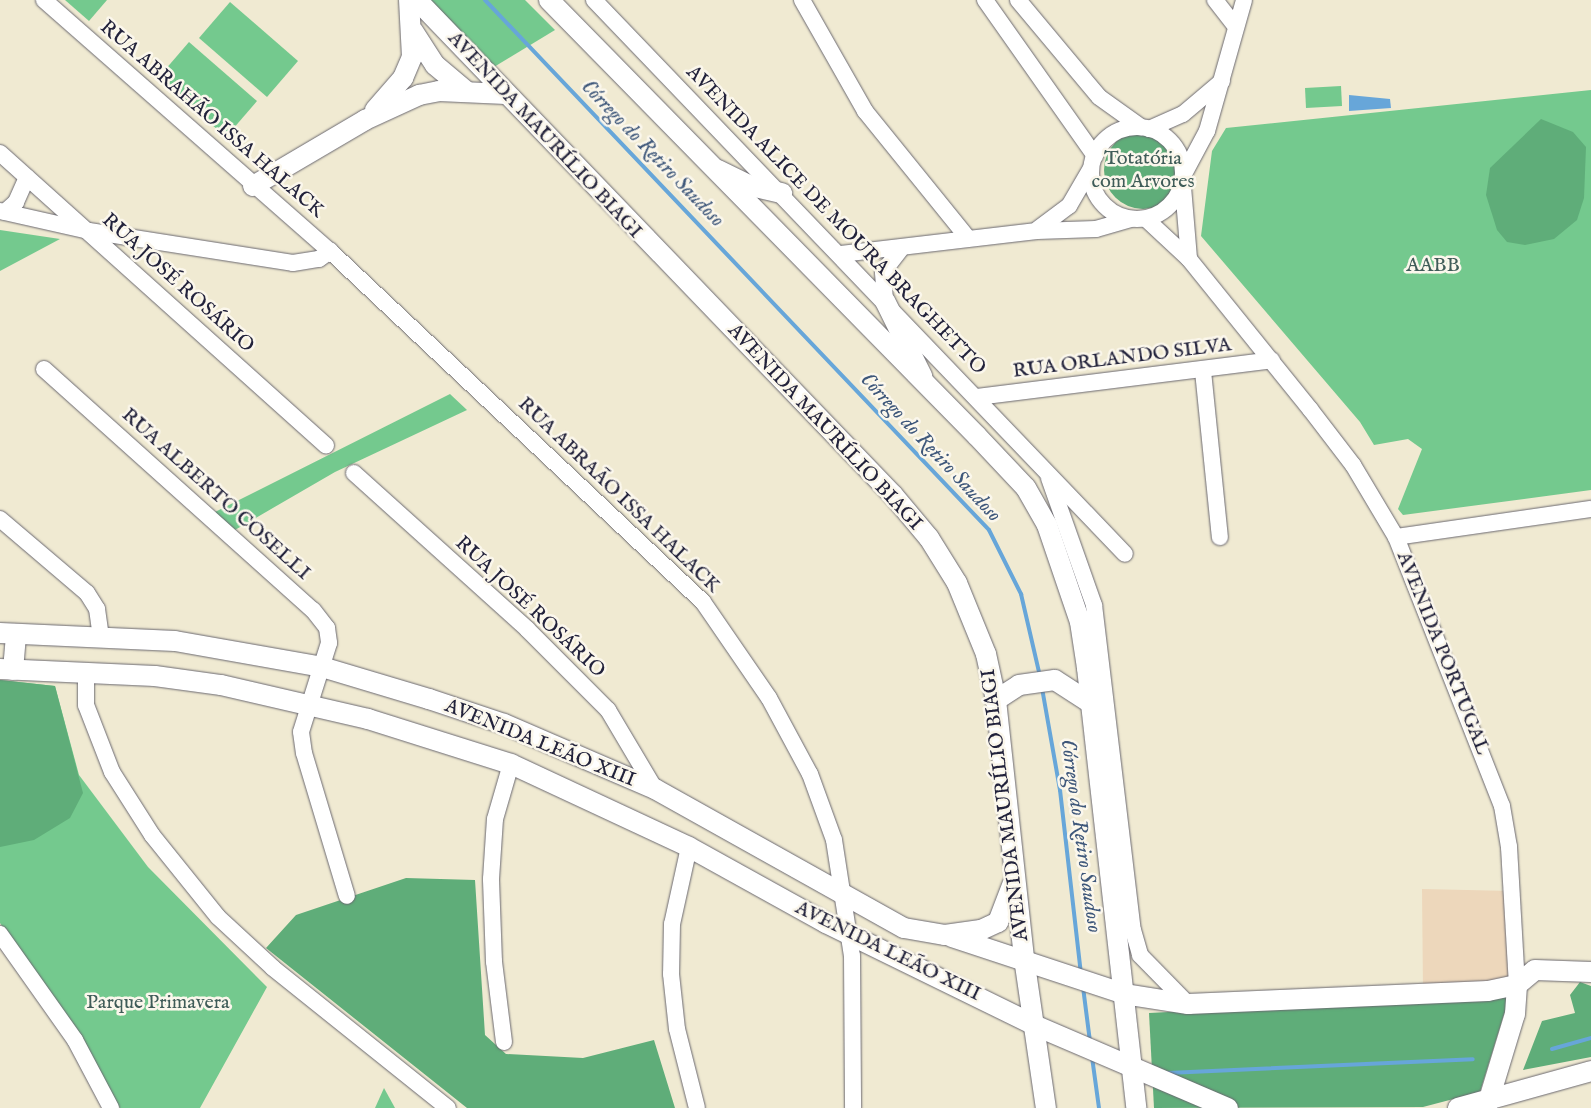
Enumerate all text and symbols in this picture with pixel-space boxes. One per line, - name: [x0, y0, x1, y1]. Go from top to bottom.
- street label: RUA ABRAHÃO ISSA HALACK: [95, 15, 329, 223]
- street label: AVENIDA MAURÍLIO BIAGI: [443, 27, 647, 243]
- street label: AVENIDA ALICE DE MOURA BRAGHETTO: [681, 60, 991, 380]
- water label: Córrego do Retiro Saudoso: [575, 75, 729, 233]
- park label: Totatória com Arvores: [1091, 146, 1195, 193]
- street label: RUA JOSÉ ROSÁRIO: [97, 208, 259, 358]
- park label: AABB: [1406, 253, 1460, 277]
- street label: AVENIDA MAURÍLIO BIAGI: [723, 319, 927, 535]
- street label: RUA ORLANDO SILVA: [1011, 333, 1233, 383]
- water label: Córrego do Retiro Saudoso: [854, 368, 1006, 528]
- street label: RUA ABRAÃO ISSA HALACK: [513, 392, 725, 598]
- street label: RUA ALBERTO COSELLI: [117, 403, 315, 585]
- street label: RUA JOSÉ ROSÁRIO: [450, 531, 610, 683]
- street label: AVENIDA PORTUGAL: [1391, 548, 1495, 758]
- street label: AVENIDA MAURÍLIO BIAGI: [976, 667, 1034, 943]
- street label: AVENIDA LEÃO XIII: [441, 694, 639, 792]
- water label: Córrego do Retiro Saudoso: [1054, 738, 1106, 934]
- street label: AVENIDA LEÃO XIII: [791, 896, 985, 1006]
- park label: Parque Primavera: [86, 990, 230, 1014]

